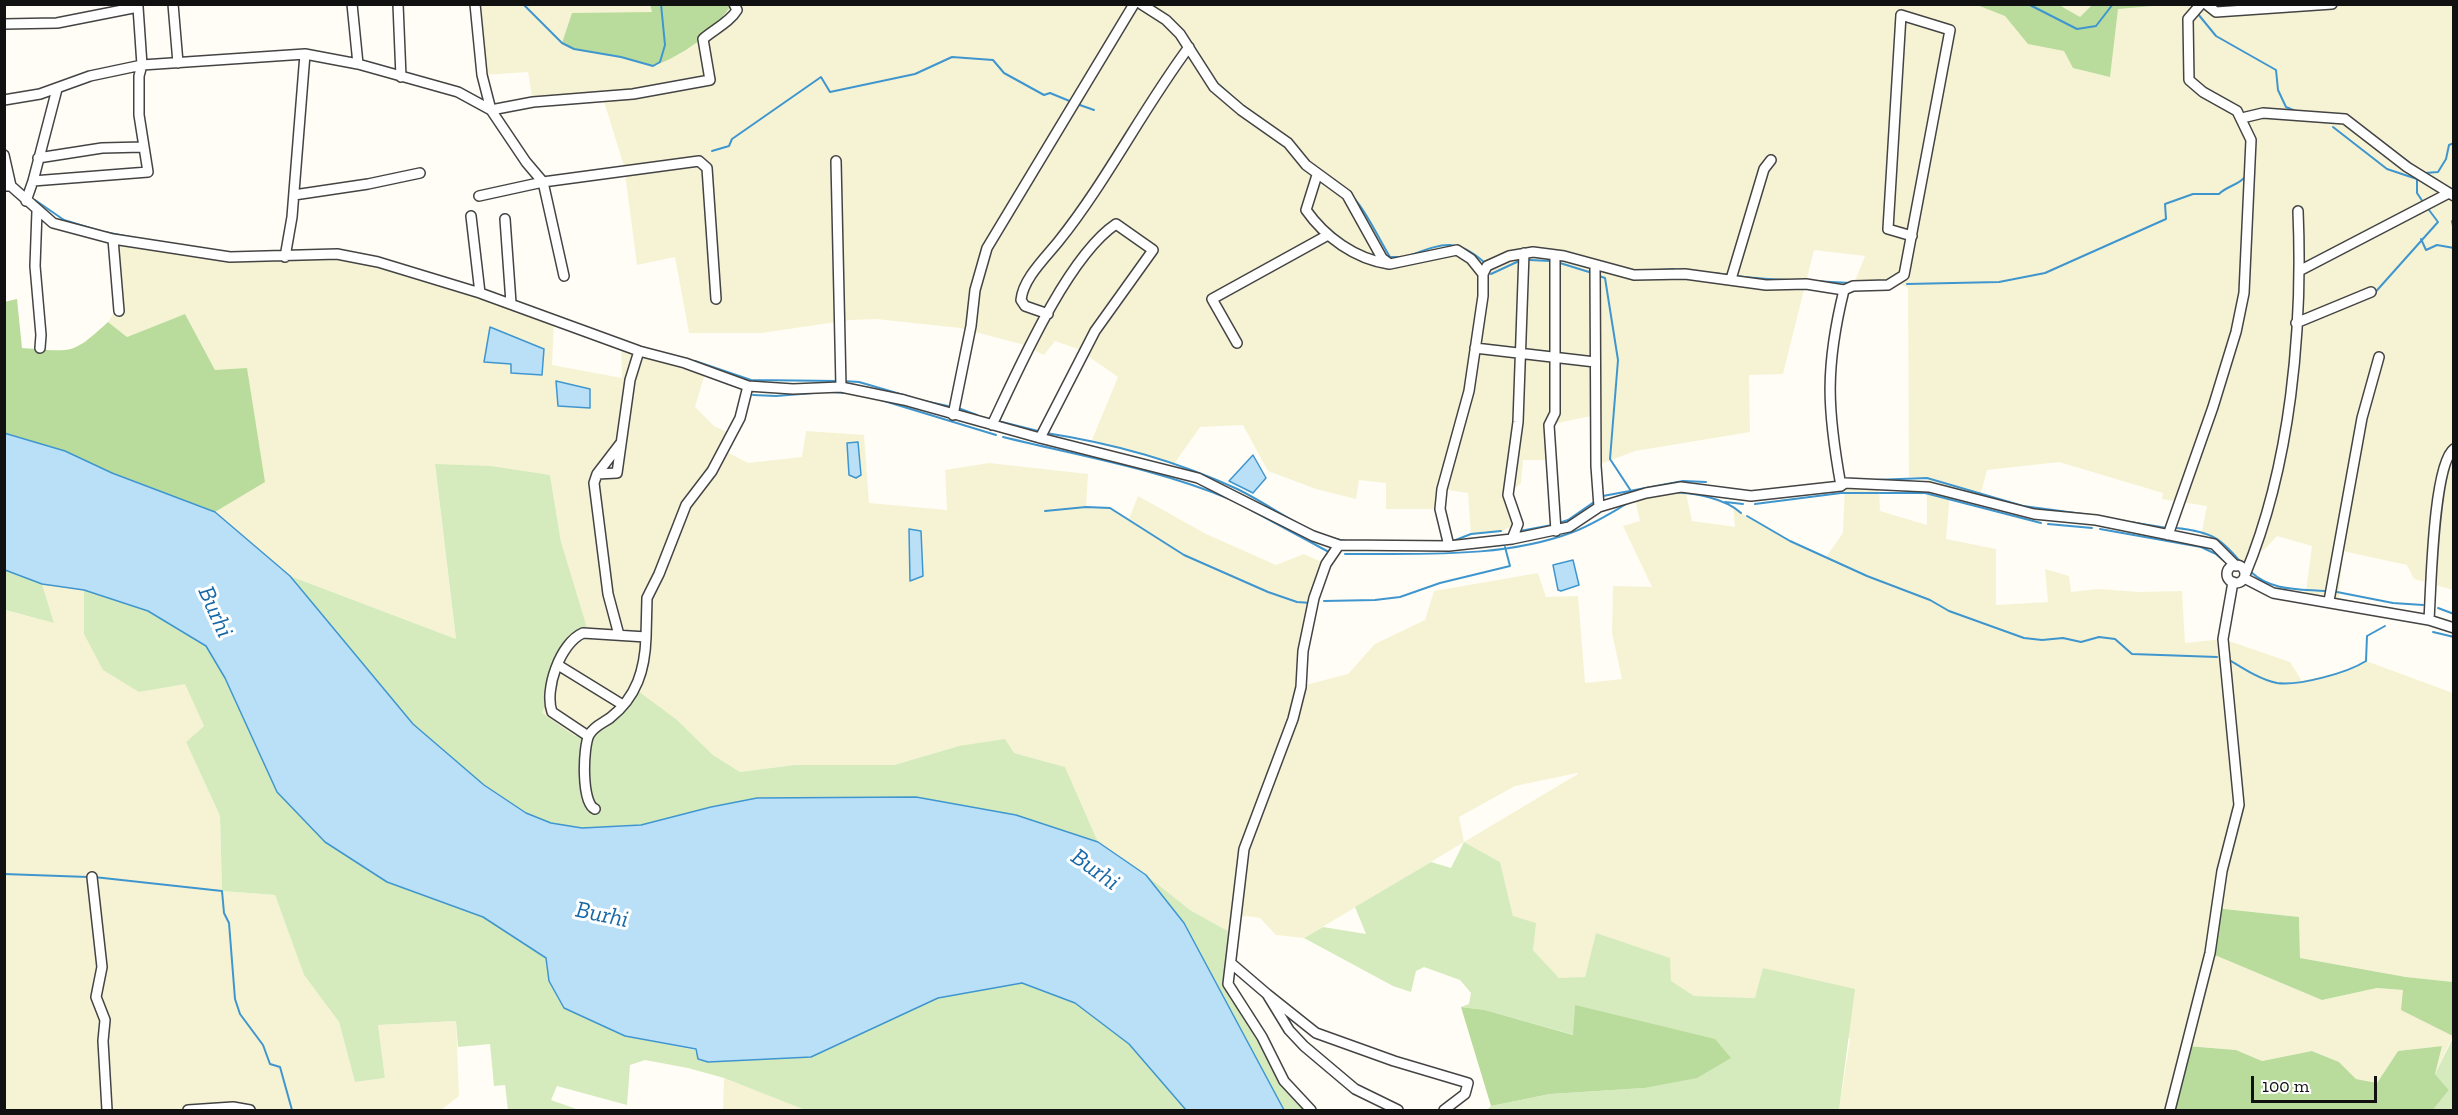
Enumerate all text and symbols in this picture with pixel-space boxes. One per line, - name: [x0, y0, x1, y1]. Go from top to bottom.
- water label: Burhi: [191, 582, 239, 642]
- water label: Burhi: [1065, 843, 1125, 897]
- water label: Burhi: [573, 895, 631, 935]
- scale bar: [2254, 1064, 2380, 1102]
- text: 100 m: [2262, 1075, 2309, 1097]

